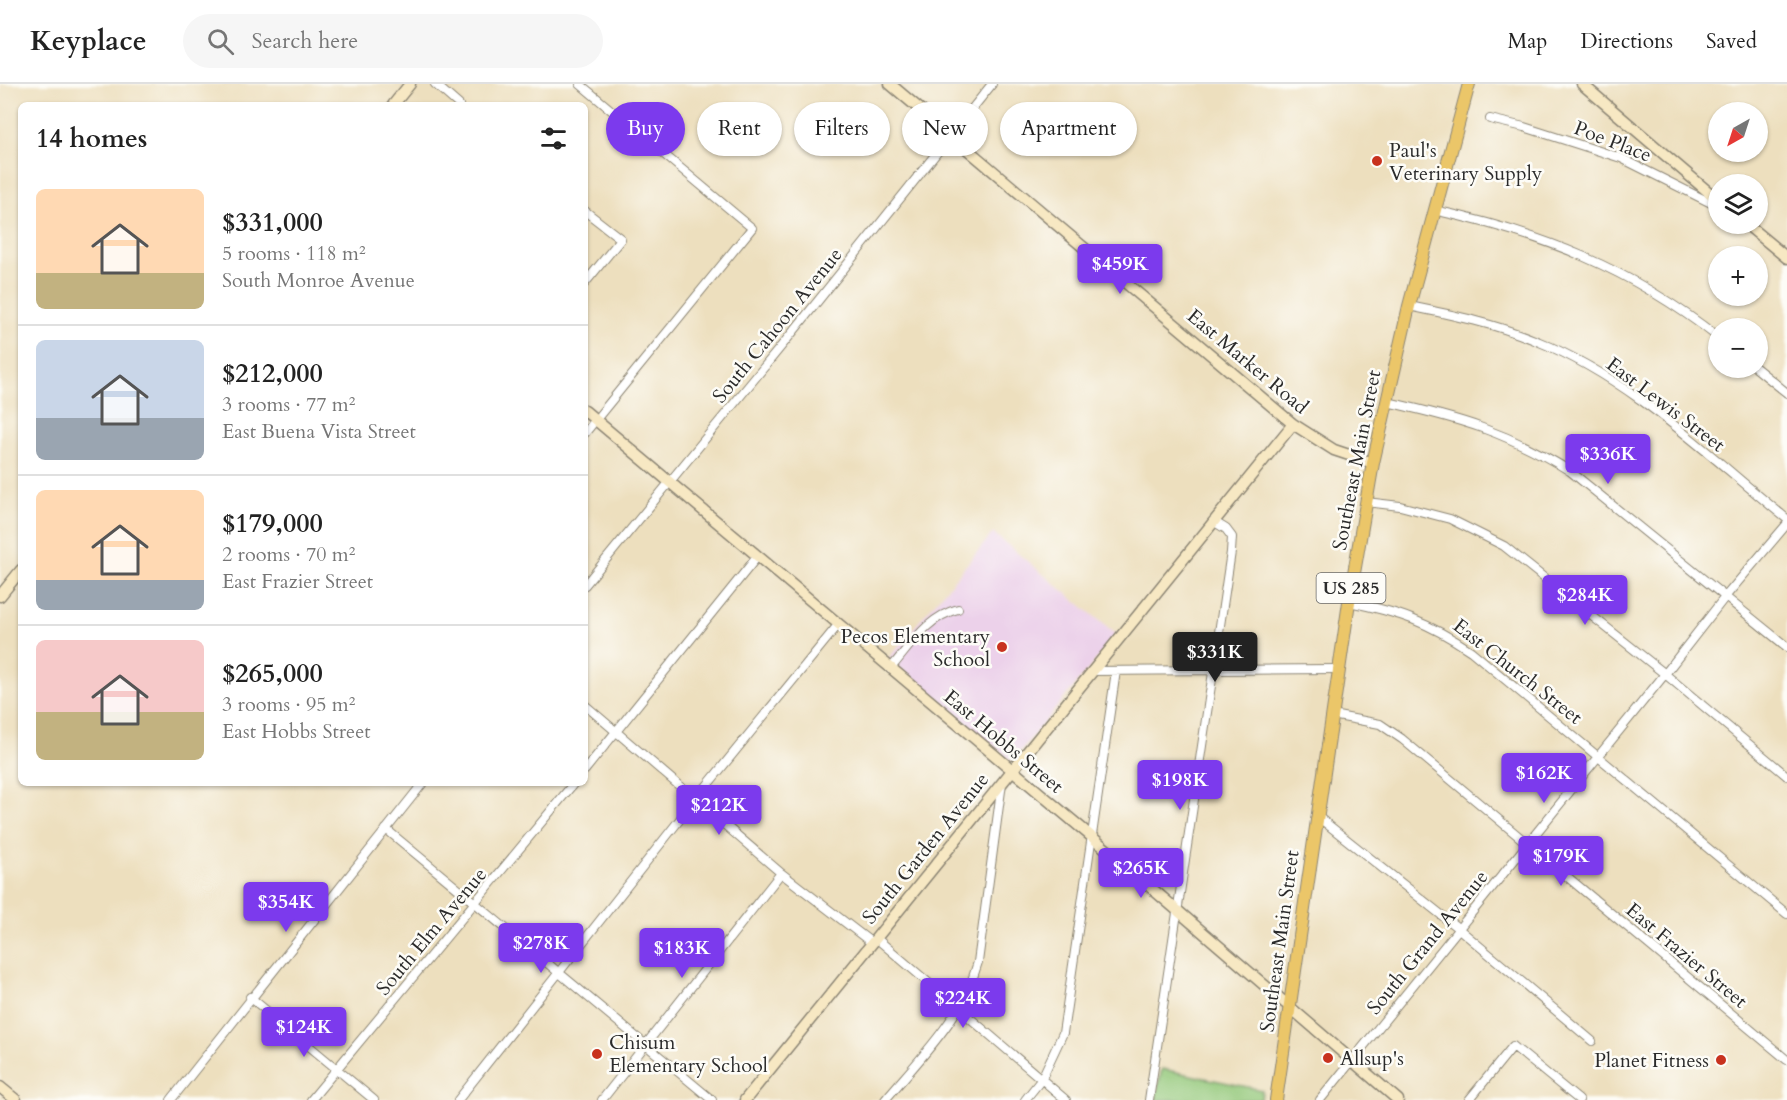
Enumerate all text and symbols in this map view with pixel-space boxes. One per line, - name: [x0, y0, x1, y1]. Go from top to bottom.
- search box: [183, 14, 603, 68]
- text: Keyplace: [30, 22, 147, 60]
- icon: search: [204, 25, 237, 58]
- text: Search here: [252, 26, 358, 56]
- text: Map: [1507, 27, 1547, 56]
- text: Directions: [1580, 27, 1673, 56]
- text: Saved: [1706, 27, 1757, 56]
- chip: Buy: [606, 102, 685, 156]
- chip: Rent: [697, 102, 782, 156]
- chip: Filters: [794, 102, 890, 156]
- chip: New: [902, 102, 988, 156]
- chip: Apartment: [1000, 102, 1137, 156]
- north arrow: [1708, 102, 1768, 162]
- map controls: [1708, 102, 1768, 378]
- street label: Poe Place: [1570, 114, 1655, 169]
- text: 14 homes: [36, 121, 147, 156]
- icon: filters: [537, 122, 570, 155]
- place label: Paul's Veterinary Supply: [1389, 137, 1543, 187]
- marker: Paul's Veterinary Supply: [1370, 154, 1384, 168]
- button: layers: [1708, 174, 1768, 234]
- text: $331,000: [222, 205, 323, 240]
- icon: home: [84, 213, 156, 285]
- text: 5 rooms · 118 m²: [222, 240, 366, 267]
- street label: South Cahoon Avenue: [706, 242, 848, 409]
- pin: $459K: [1078, 244, 1162, 295]
- button: +: [1708, 246, 1768, 306]
- text: $459K: [1091, 250, 1149, 277]
- text: South Monroe Avenue: [222, 267, 415, 294]
- street label: East Marker Road: [1181, 303, 1314, 420]
- button: −: [1708, 318, 1768, 378]
- street label: East Lewis Street: [1601, 351, 1731, 458]
- text: $212,000: [222, 356, 323, 391]
- icon: home: [84, 364, 156, 436]
- street label: Southeast Main Street: [1326, 367, 1387, 553]
- text: 3 rooms · 77 m²: [222, 391, 355, 418]
- text: East Buena Vista Street: [222, 418, 416, 445]
- pin: $336K: [1566, 434, 1650, 485]
- text: $336K: [1579, 440, 1637, 467]
- text: $179,000: [222, 506, 323, 541]
- icon: home: [84, 514, 156, 586]
- text: 2 rooms · 70 m²: [222, 541, 355, 568]
- text: East Frazier Street: [222, 568, 373, 595]
- road number: US 285: [1316, 573, 1386, 603]
- pin: $284K: [1543, 575, 1627, 626]
- text: $284K: [1556, 581, 1614, 608]
- street label: East Church Street: [1447, 612, 1589, 731]
- place label: Pecos Elementary School: [840, 623, 990, 673]
- pin: $331K: [1173, 632, 1257, 683]
- text: $331K: [1186, 638, 1244, 665]
- marker: Pecos Elementary School: [995, 640, 1009, 654]
- text: $265,000: [222, 656, 323, 691]
- icon: home: [84, 664, 156, 736]
- street label: East Hobbs Street: [938, 683, 1070, 800]
- text: 3 rooms · 95 m²: [222, 691, 355, 718]
- text: East Hobbs Street: [222, 718, 371, 745]
- pin: $162K: [1502, 753, 1586, 804]
- text: $162K: [1515, 759, 1573, 786]
- pin: $198K: [1138, 760, 1222, 811]
- text: $198K: [1151, 766, 1209, 793]
- street label: South Garden Avenue: [856, 767, 995, 930]
- pin: $212K: [677, 785, 761, 836]
- text: $212K: [690, 791, 748, 818]
- pin: $179K: [1519, 836, 1603, 887]
- text: $179K: [1532, 842, 1590, 869]
- pin: $265K: [1099, 848, 1183, 899]
- street label: Southeast Main Street: [1253, 848, 1306, 1034]
- text: $265K: [1112, 854, 1170, 881]
- street label: South Elm Avenue: [370, 862, 493, 1001]
- street label: South Grand Avenue: [1361, 864, 1494, 1020]
- pin: $354K: [244, 882, 328, 933]
- text: $354K: [257, 888, 315, 915]
- street label: East Frazier Street: [1620, 896, 1754, 1015]
- pin: $278K: [499, 923, 583, 974]
- pin: $183K: [640, 928, 724, 979]
- text: $278K: [512, 929, 570, 956]
- text: $183K: [653, 934, 711, 961]
- pin: $224K: [921, 978, 1005, 1029]
- text: $224K: [934, 984, 992, 1011]
- pin: $124K: [262, 1007, 346, 1058]
- text: $124K: [275, 1013, 333, 1040]
- place label: Chisum Elementary School: [609, 1029, 768, 1079]
- place label: Allsup's: [1340, 1045, 1404, 1072]
- marker: Chisum Elementary School: [590, 1047, 604, 1061]
- place label: Planet Fitness: [1594, 1047, 1709, 1074]
- marker: Allsup's: [1321, 1051, 1335, 1065]
- marker: Planet Fitness: [1714, 1053, 1728, 1067]

